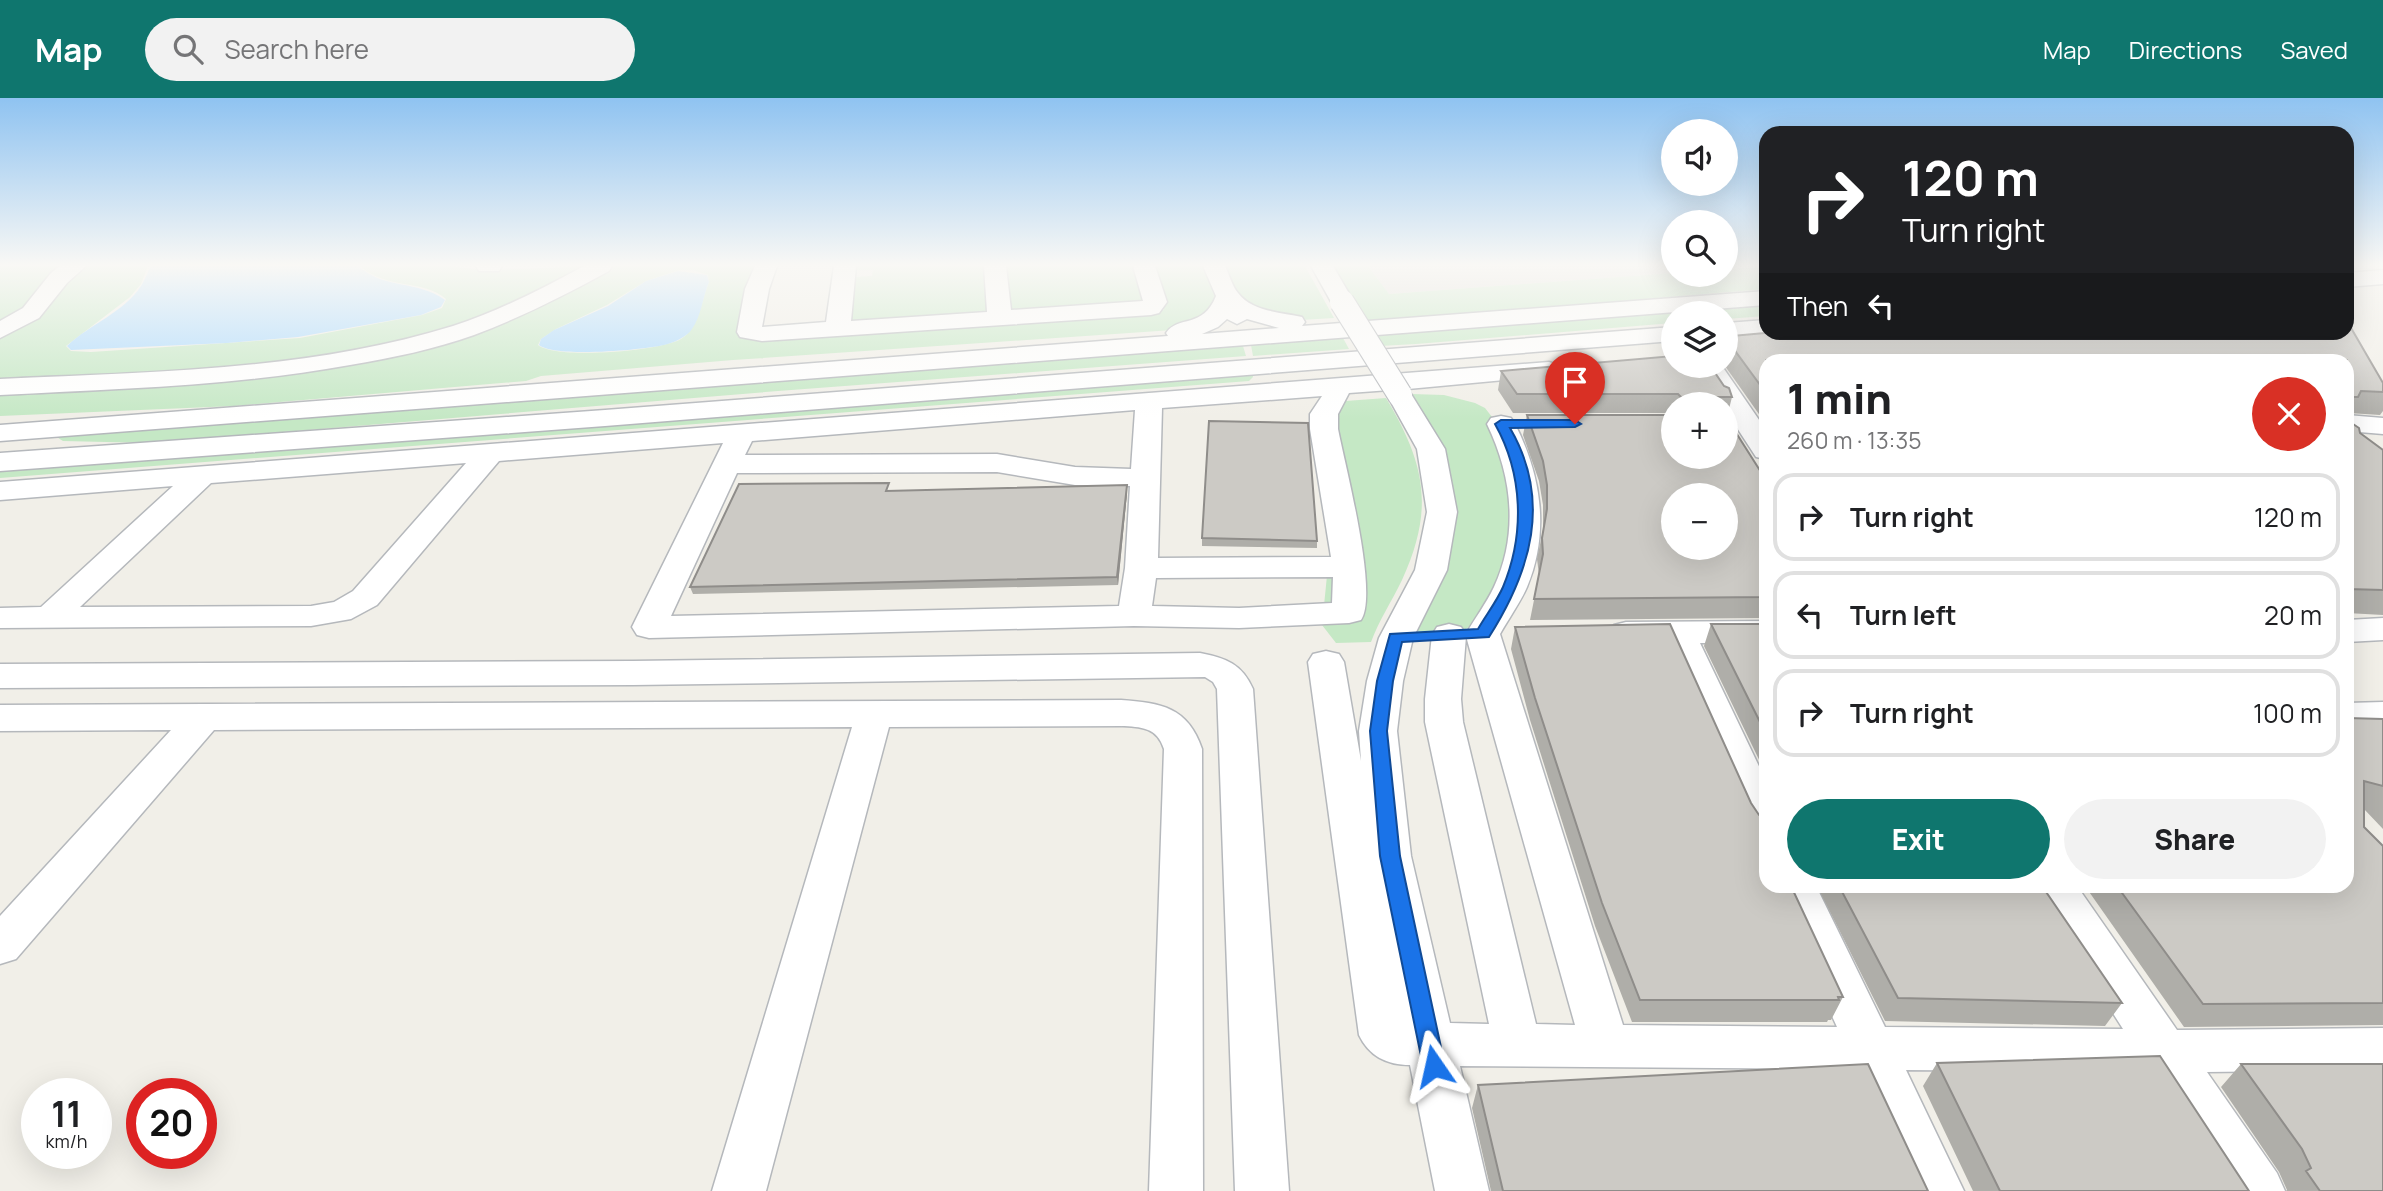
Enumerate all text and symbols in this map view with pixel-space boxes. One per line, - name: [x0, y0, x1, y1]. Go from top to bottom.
- search box: [145, 18, 635, 81]
- text: Map: [35, 27, 103, 72]
- icon: search: [169, 30, 207, 68]
- text: Search here: [225, 31, 369, 67]
- text: Map: [2043, 33, 2091, 66]
- text: Directions: [2129, 33, 2242, 66]
- text: Saved: [2280, 33, 2348, 66]
- map controls: [1661, 119, 1738, 560]
- button: sound: [1661, 119, 1738, 196]
- text: 120 m: [1902, 144, 2039, 211]
- icon: right: [1787, 154, 1878, 245]
- text: Turn right: [1902, 208, 2045, 252]
- button: search: [1661, 210, 1738, 287]
- icon: left: [1862, 287, 1900, 325]
- text: Then: [1787, 288, 1848, 324]
- button: layers: [1661, 301, 1738, 378]
- pin: [1545, 352, 1605, 424]
- icon: arrive: [1556, 363, 1594, 401]
- text: 1 min: [1787, 369, 1892, 427]
- button: close: [2252, 377, 2326, 451]
- button: +: [1661, 392, 1738, 469]
- text: 260 m · 13:35: [1787, 424, 1922, 456]
- button: −: [1661, 483, 1738, 560]
- icon: right: [1791, 498, 1829, 536]
- text: Turn right: [1850, 499, 1974, 535]
- text: 120 m: [2254, 499, 2322, 535]
- icon: left: [1791, 596, 1829, 634]
- text: Turn left: [1850, 597, 1957, 633]
- text: 20 m: [2264, 597, 2322, 633]
- icon: right: [1791, 694, 1829, 732]
- text: Turn right: [1850, 695, 1974, 731]
- text: 100 m: [2253, 695, 2322, 731]
- button: Exit: [1787, 799, 2050, 879]
- button: Share: [2064, 799, 2326, 879]
- position arrow: [1397, 1029, 1471, 1103]
- speed limit sign: 20: [126, 1078, 217, 1169]
- text: 11: [51, 1090, 82, 1138]
- text: km/h: [46, 1129, 87, 1153]

